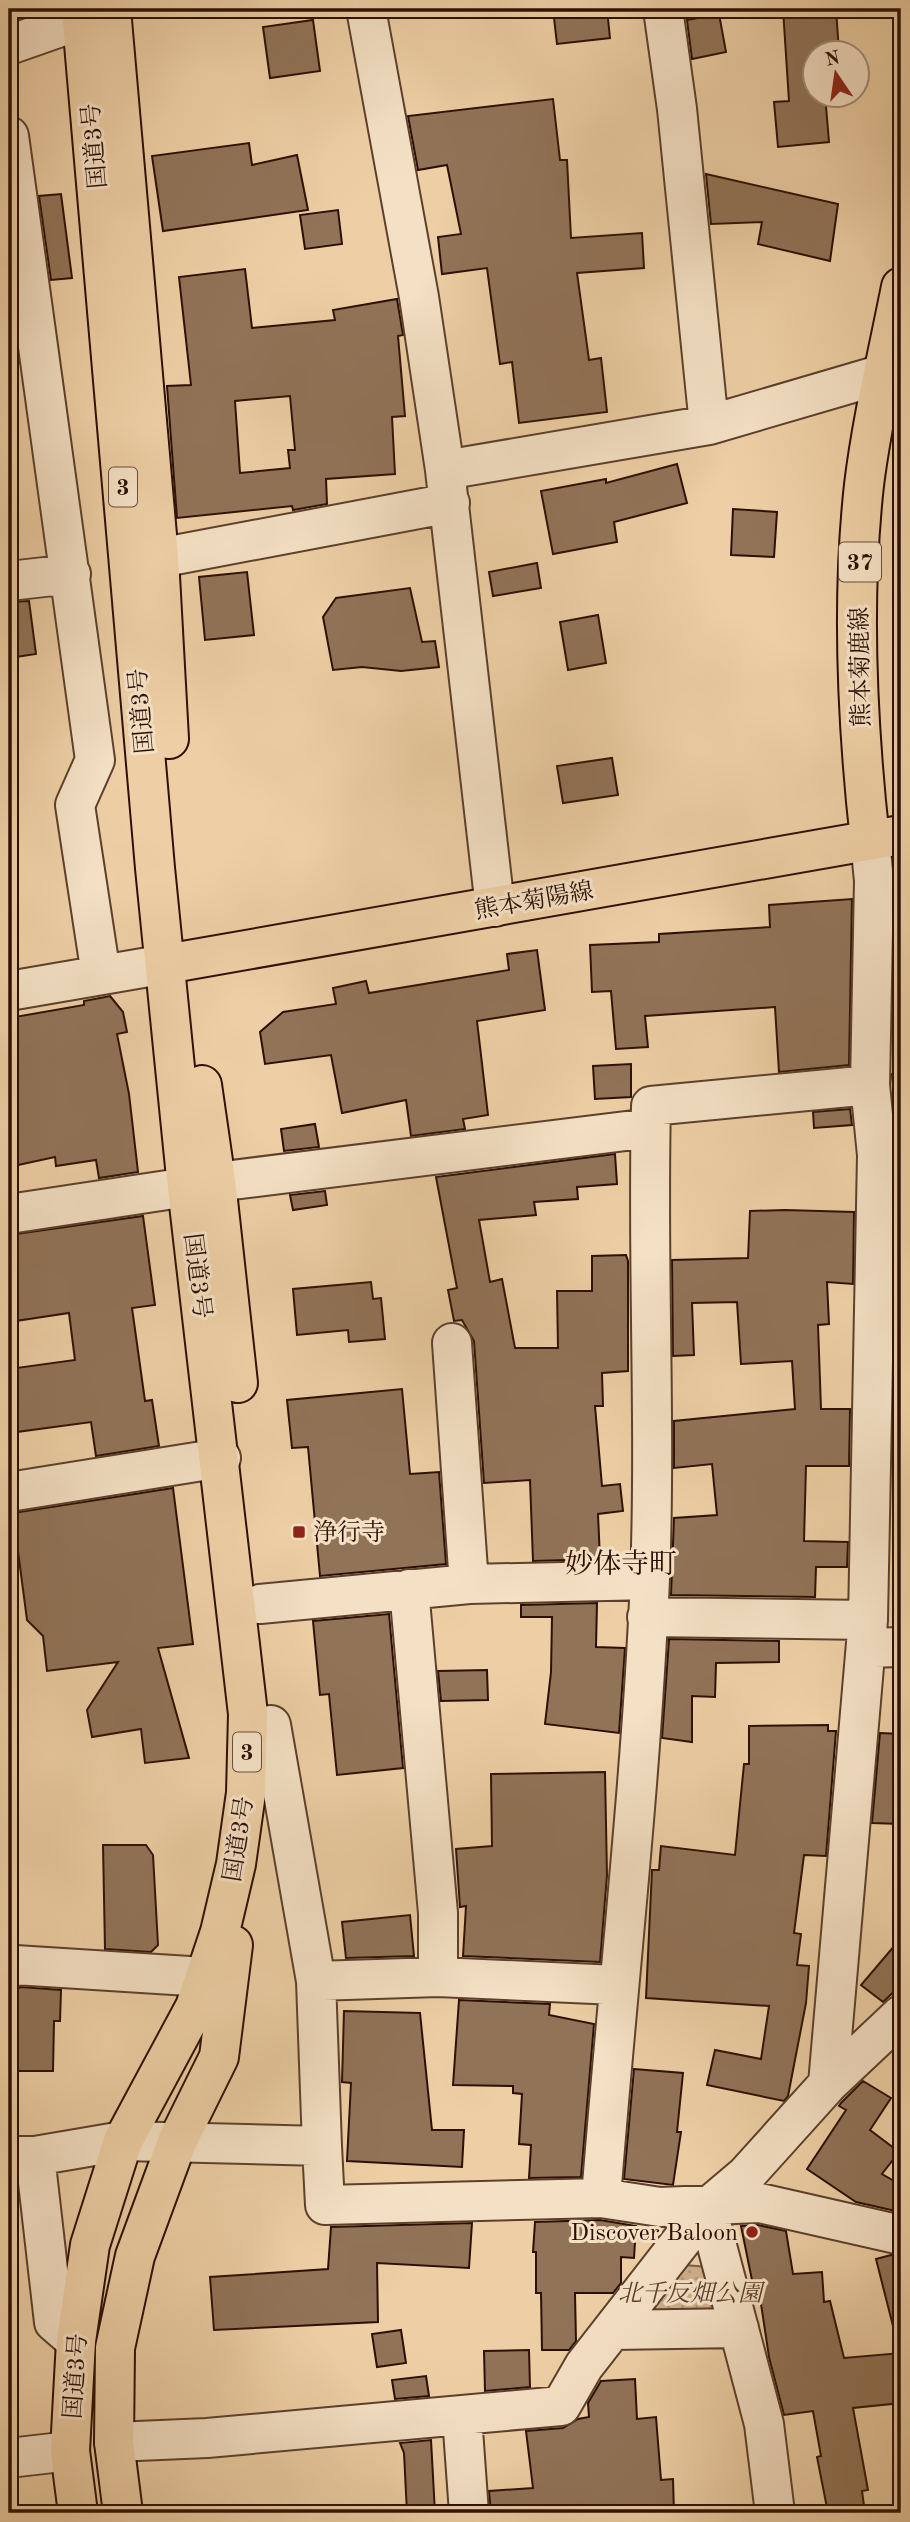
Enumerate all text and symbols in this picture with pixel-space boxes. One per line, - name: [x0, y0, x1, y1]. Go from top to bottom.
- north arrow: [802, 38, 872, 108]
- text: N: [824, 49, 842, 71]
- street label: 国道3号: [77, 102, 112, 190]
- road number: 3: [109, 467, 137, 506]
- road number: 37: [839, 542, 881, 582]
- street label: 熊本菊鹿線: [846, 607, 875, 727]
- street label: 国道3号: [124, 667, 159, 755]
- street label: 熊本菊陽線: [473, 877, 596, 924]
- street label: 国道3号: [179, 1232, 216, 1320]
- place label: 浄行寺: [313, 1519, 385, 1546]
- marker: 浄行寺: [291, 1524, 307, 1540]
- district label: 妙体寺町: [565, 1549, 677, 1580]
- road number: 3: [233, 1732, 261, 1772]
- street label: 国道3号: [218, 1795, 259, 1884]
- place label: Discover Baloon: [570, 2222, 738, 2246]
- marker: Discover Baloon: [744, 2224, 760, 2240]
- park label: 北千反畑公園: [618, 2281, 766, 2307]
- street label: 国道3号: [59, 2332, 92, 2420]

